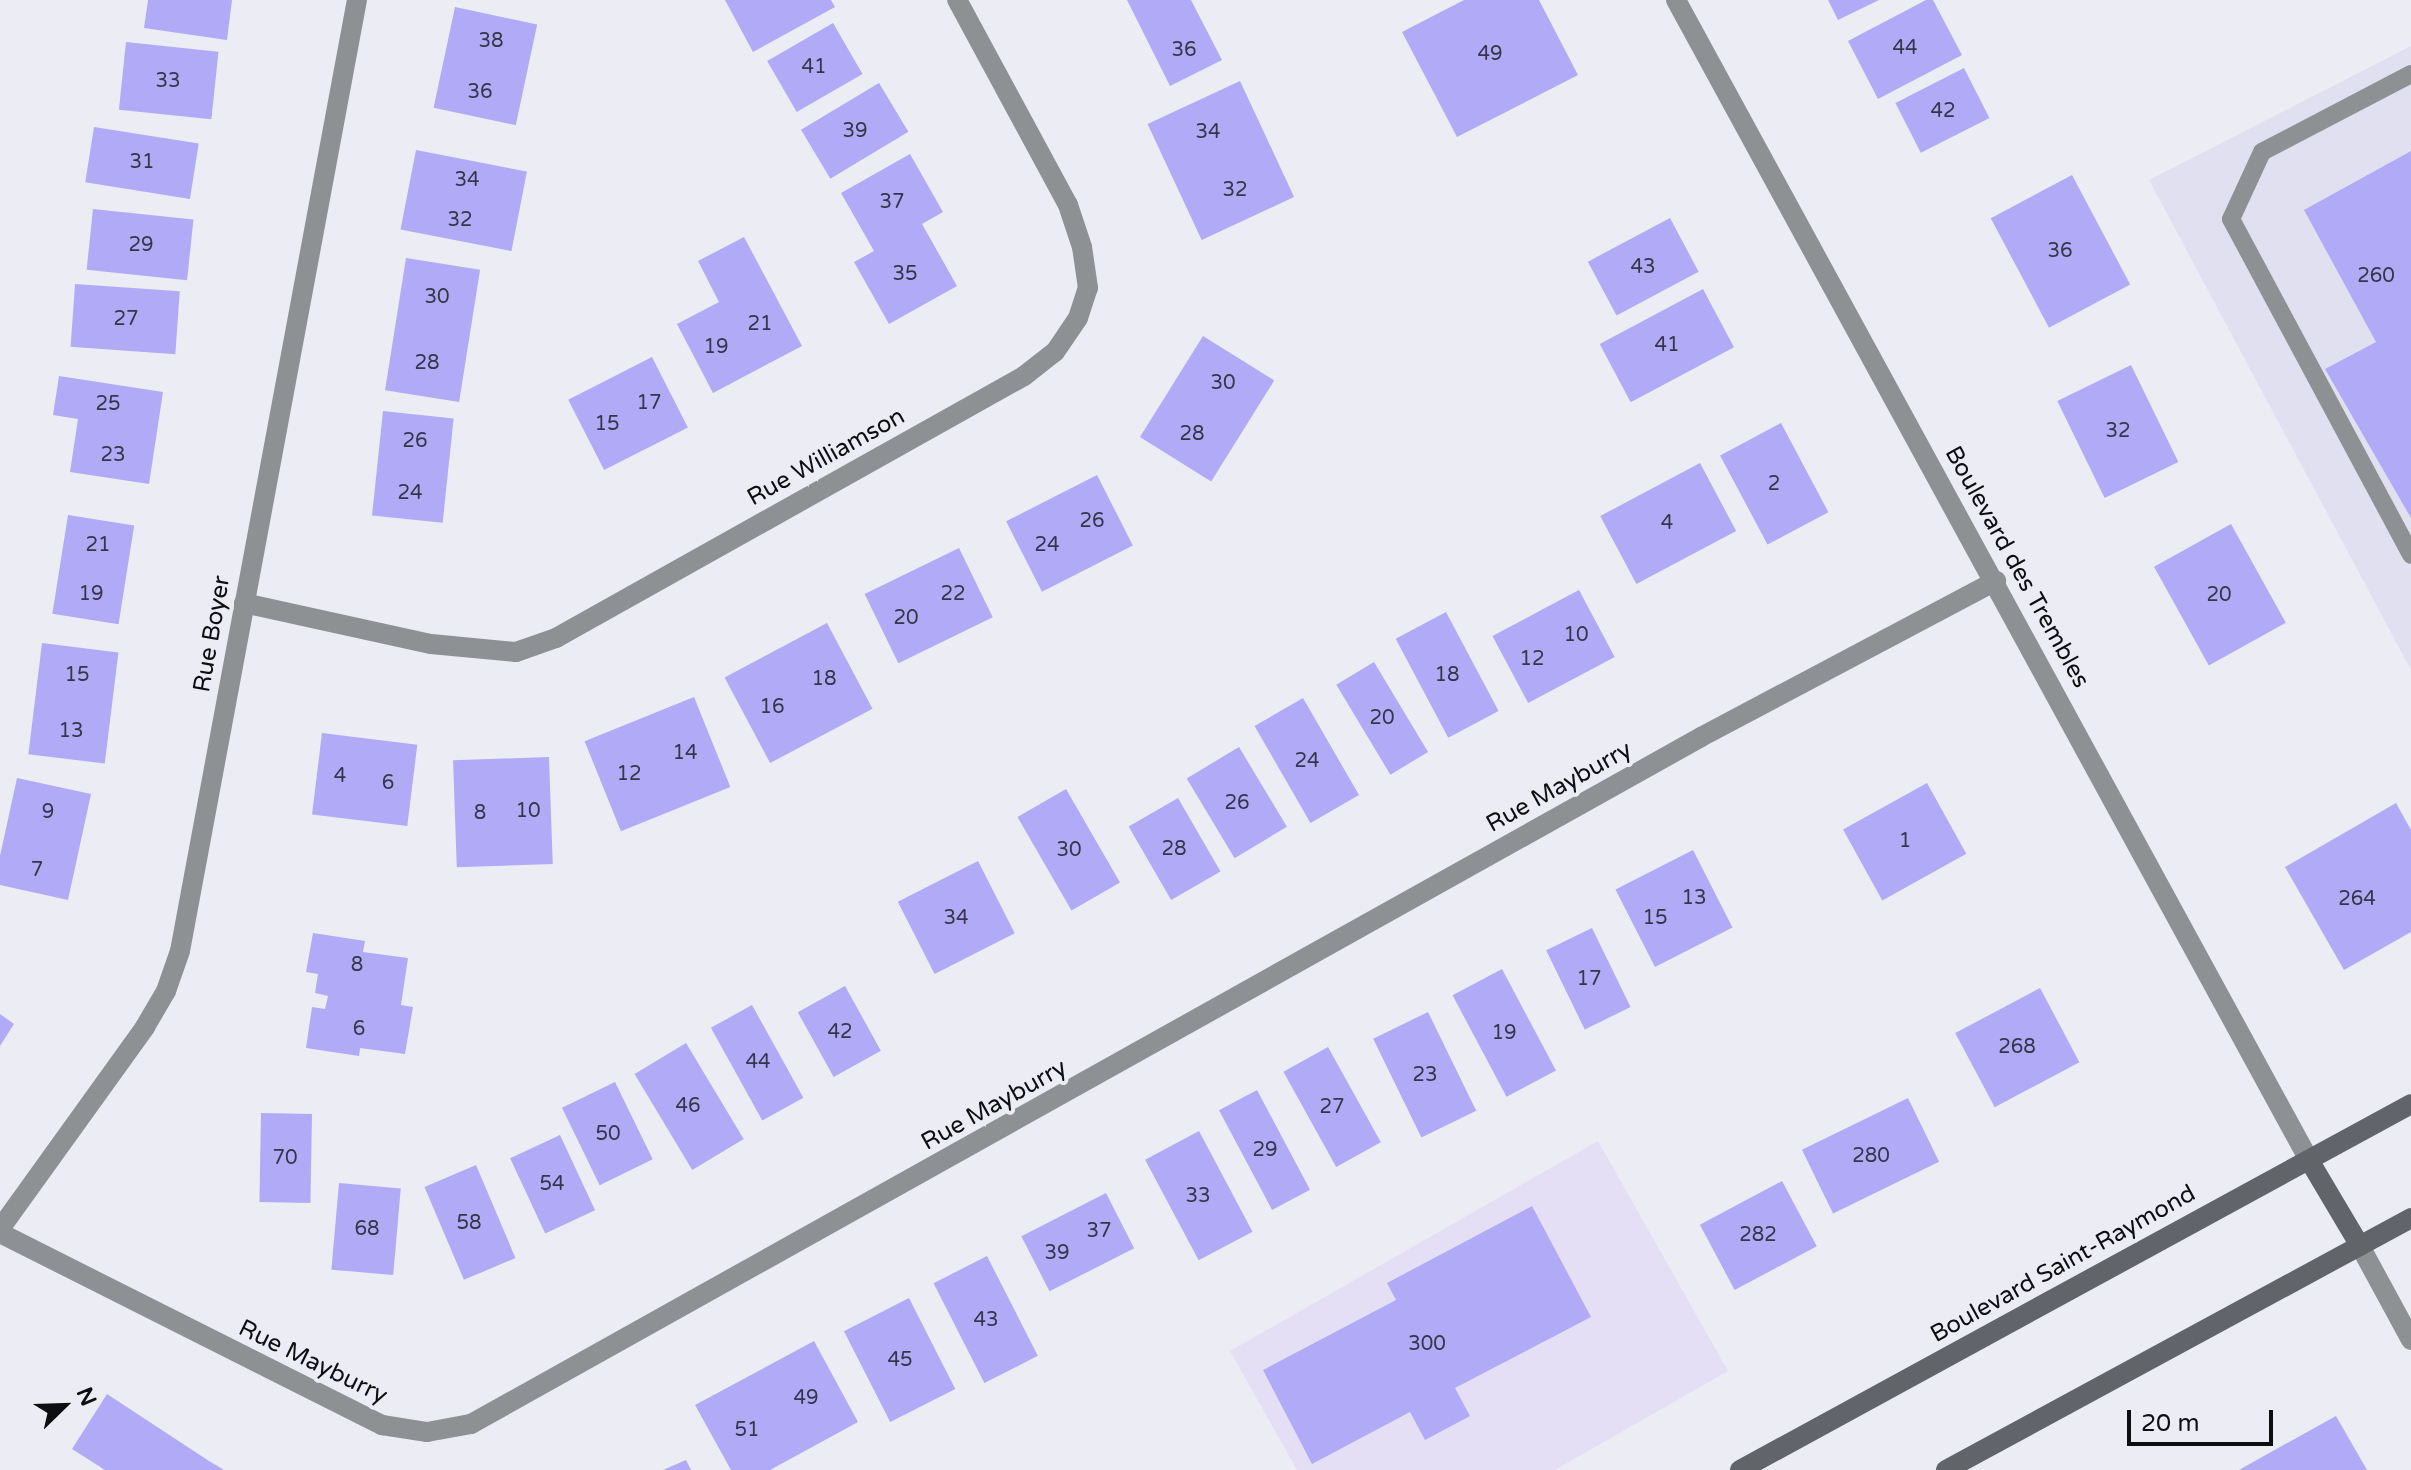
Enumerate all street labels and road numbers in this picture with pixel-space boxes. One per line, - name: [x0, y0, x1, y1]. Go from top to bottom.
- street label: Rue Williamson: [742, 402, 910, 512]
- street label: Boulevard des Trembles: [1939, 441, 2095, 693]
- street label: Rue Boyer: [188, 573, 236, 695]
- street label: Rue Mayburry: [1481, 735, 1637, 839]
- street label: Rue Mayburry: [916, 1053, 1072, 1157]
- street label: Boulevard Saint-Raymond: [1925, 1179, 2201, 1349]
- street label: Rue Mayburry: [234, 1314, 392, 1410]

